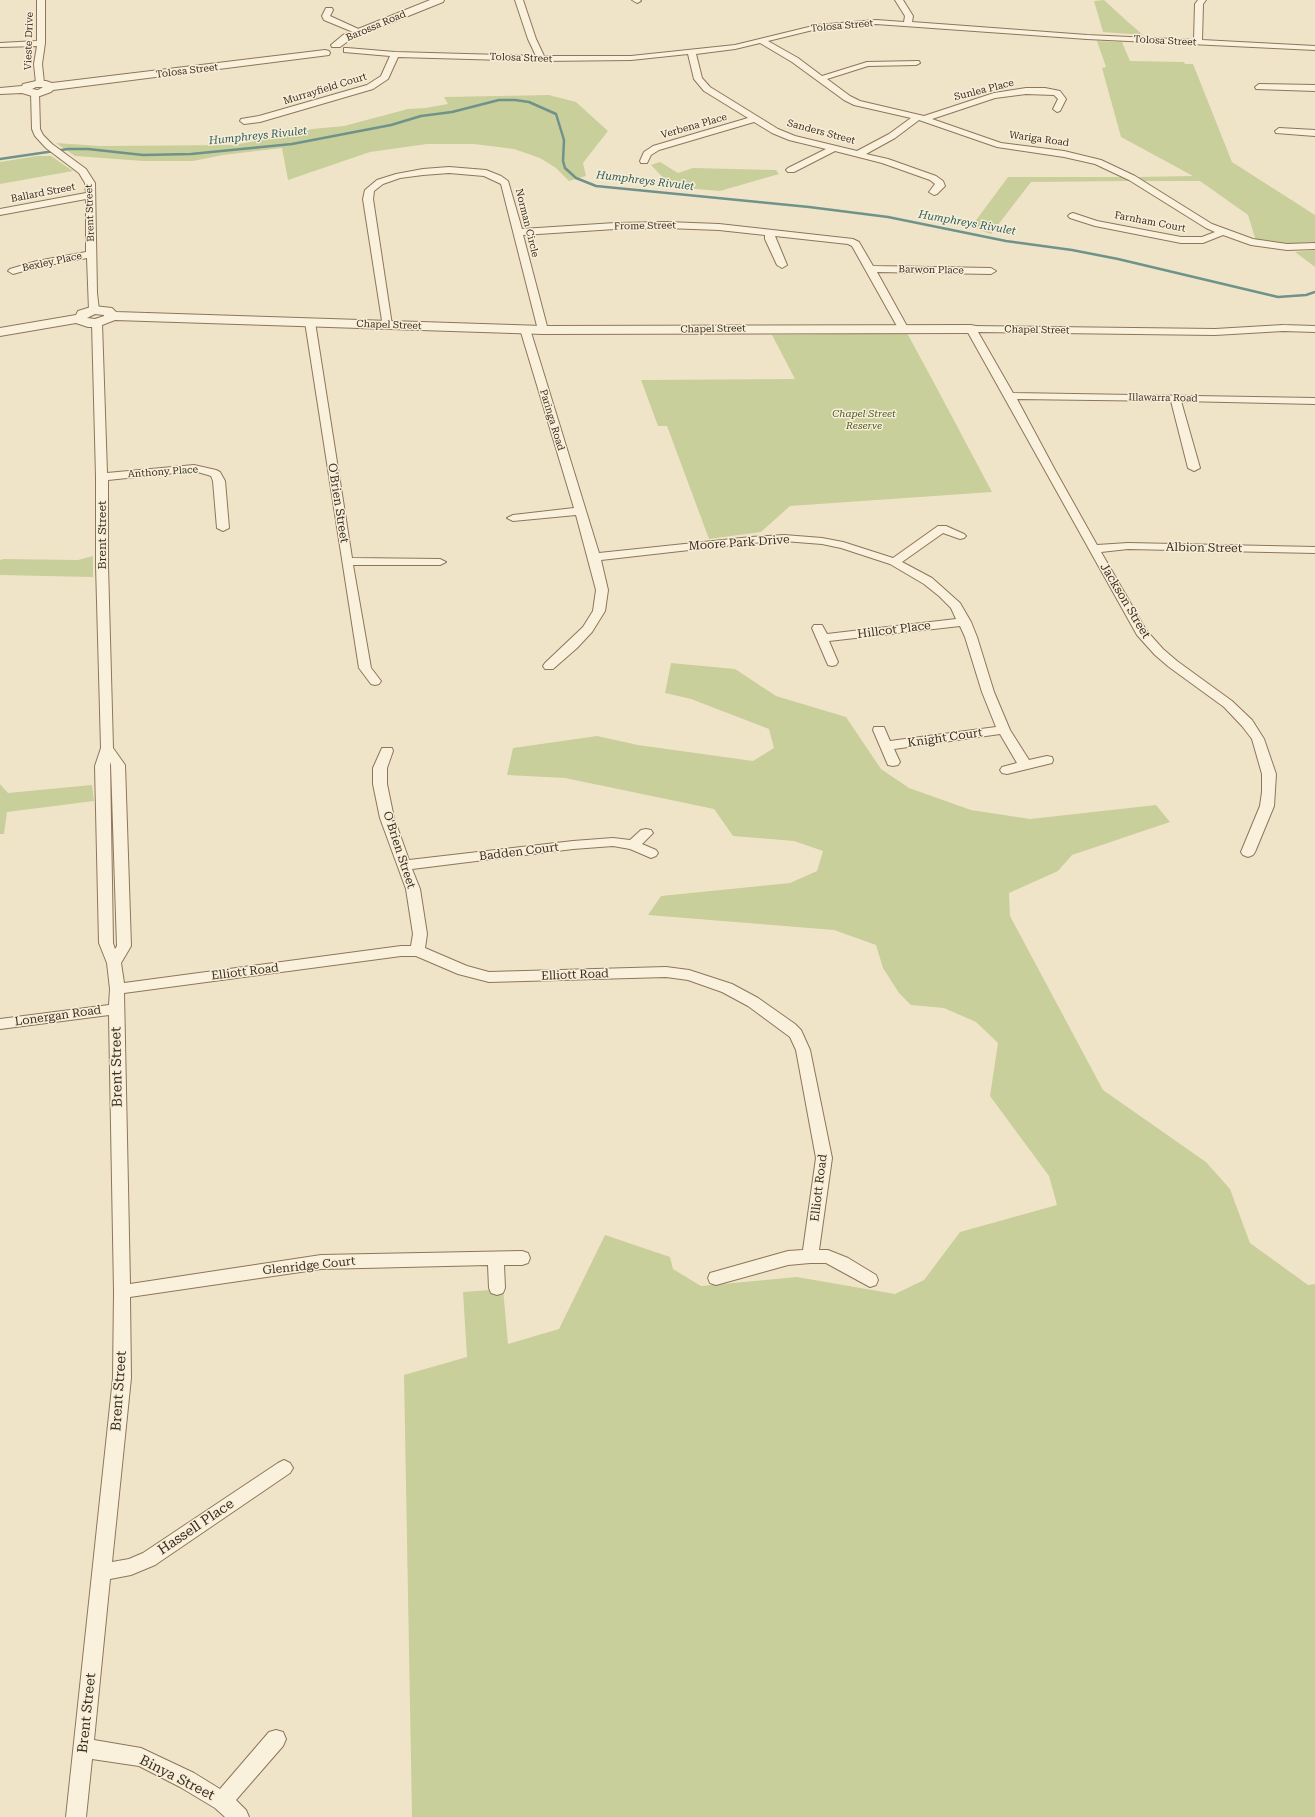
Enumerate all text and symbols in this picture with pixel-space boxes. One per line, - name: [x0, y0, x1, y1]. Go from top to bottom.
- street label: Barossa Road: [344, 8, 408, 44]
- street label: Vieste Drive: [22, 12, 36, 70]
- street label: Tolosa Street: [810, 17, 874, 35]
- street label: Tolosa Street: [1133, 33, 1197, 49]
- street label: Tolosa Street: [489, 51, 553, 65]
- street label: Tolosa Street: [155, 61, 219, 81]
- street label: Murrayfield Court: [282, 71, 368, 107]
- street label: Sunlea Place: [953, 77, 1015, 103]
- street label: Verbena Place: [660, 111, 728, 141]
- street label: Sanders Street: [786, 117, 856, 147]
- water label: Humphreys Rivulet: [208, 124, 308, 148]
- street label: Wariga Road: [1008, 129, 1070, 149]
- water label: Humphreys Rivulet: [595, 168, 695, 194]
- street label: Ballard Street: [10, 181, 76, 205]
- street label: Brent Street: [83, 184, 97, 242]
- street label: Norman Circle: [513, 187, 541, 259]
- water label: Humphreys Rivulet: [917, 208, 1017, 238]
- street label: Farnham Court: [1113, 209, 1187, 235]
- street label: Frome Street: [614, 219, 676, 233]
- street label: Bexley Place: [21, 250, 83, 274]
- street label: Barwon Place: [898, 263, 964, 277]
- street label: Chapel Street: [356, 318, 422, 332]
- street label: Chapel Street: [680, 322, 746, 336]
- street label: Chapel Street: [1004, 323, 1070, 337]
- street label: Paringa Road: [537, 388, 567, 452]
- street label: Illawarra Road: [1128, 391, 1198, 405]
- park label: Chapel Street Reserve: [832, 408, 896, 432]
- street label: O'Brien Street: [325, 462, 351, 544]
- street label: Anthony Place: [127, 464, 199, 480]
- street label: Brent Street: [95, 500, 109, 570]
- street label: Moore Park Drive: [688, 532, 790, 554]
- street label: Albion Street: [1166, 540, 1242, 556]
- street label: Jackson Street: [1097, 561, 1153, 641]
- street label: Hillcot Place: [856, 618, 932, 642]
- street label: Knight Court: [907, 726, 983, 750]
- street label: O'Brien Street: [380, 809, 418, 891]
- street label: Badden Court: [478, 840, 560, 864]
- street label: Elliott Road: [210, 961, 280, 983]
- street label: Elliott Road: [541, 967, 609, 983]
- street label: Lonergan Road: [14, 1003, 102, 1029]
- street label: Brent Street: [108, 1027, 126, 1107]
- street label: Elliott Road: [808, 1153, 830, 1223]
- street label: Glenridge Court: [262, 1254, 356, 1278]
- street label: Brent Street: [108, 1350, 130, 1432]
- street label: Hassell Place: [155, 1495, 237, 1559]
- street label: Brent Street: [74, 1672, 100, 1754]
- street label: Binya Street: [137, 1752, 217, 1804]

